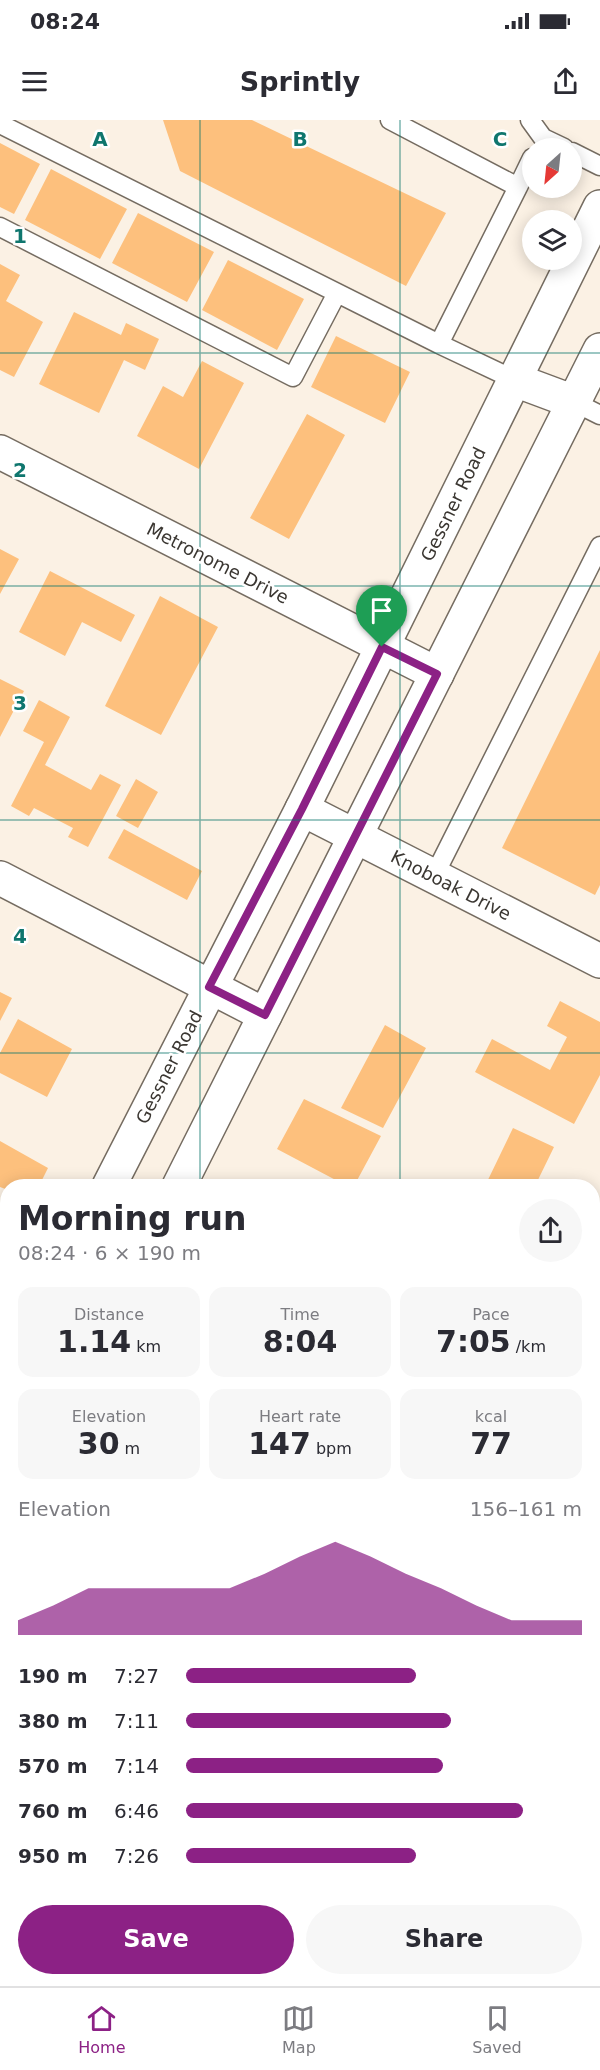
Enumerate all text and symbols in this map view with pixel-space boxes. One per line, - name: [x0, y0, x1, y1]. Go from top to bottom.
- text: 08:24: [30, 9, 100, 34]
- icon: menu: [18, 65, 51, 98]
- icon: share: [549, 65, 582, 98]
- text: Sprintly: [240, 66, 360, 97]
- text: A: [92, 127, 108, 151]
- text: B: [292, 127, 308, 151]
- text: C: [493, 127, 507, 151]
- north arrow: [522, 138, 582, 198]
- map controls: [522, 138, 582, 270]
- button: layers: [522, 210, 582, 270]
- text: 1: [13, 224, 27, 248]
- street label: Gessner Road: [416, 443, 490, 565]
- text: 2: [13, 458, 27, 482]
- street label: Metronome Drive: [144, 518, 292, 608]
- pin: [356, 585, 407, 647]
- icon: arrive: [365, 594, 398, 627]
- text: 3: [13, 691, 27, 715]
- street label: Knoboak Drive: [388, 846, 514, 924]
- text: 4: [13, 924, 27, 948]
- street label: Gessner Road: [131, 1007, 207, 1127]
- text: Morning run: [18, 1199, 246, 1238]
- button: share: [519, 1199, 582, 1262]
- text: 08:24 · 6 × 190 m: [18, 1241, 201, 1265]
- text: Distance: [74, 1305, 144, 1324]
- text: Time: [280, 1305, 320, 1324]
- text: Pace: [472, 1305, 510, 1324]
- text: 1.14: [57, 1324, 131, 1359]
- text: 8:04: [263, 1324, 337, 1359]
- text: 7:05: [436, 1324, 511, 1359]
- text: km: [131, 1337, 161, 1356]
- text: /km: [511, 1337, 546, 1356]
- text: Elevation: [72, 1407, 146, 1426]
- text: Heart rate: [259, 1407, 341, 1426]
- text: kcal: [475, 1407, 507, 1426]
- text: 30: [78, 1426, 120, 1461]
- text: 147: [248, 1426, 311, 1461]
- text: 77: [470, 1426, 512, 1461]
- text: m: [120, 1439, 140, 1458]
- text: bpm: [311, 1439, 352, 1458]
- text: Elevation: [18, 1497, 111, 1521]
- text: 156–161 m: [470, 1497, 582, 1521]
- text: 190 m: [18, 1664, 88, 1688]
- text: 7:27: [114, 1664, 159, 1688]
- text: 380 m: [18, 1709, 88, 1733]
- text: 7:11: [114, 1709, 159, 1733]
- text: 570 m: [18, 1754, 88, 1778]
- text: 7:14: [114, 1754, 159, 1778]
- text: 760 m: [18, 1799, 88, 1823]
- text: 6:46: [114, 1799, 159, 1823]
- text: 950 m: [18, 1844, 88, 1868]
- text: 7:26: [114, 1844, 159, 1868]
- button: Save: [18, 1905, 294, 1974]
- button: Share: [306, 1905, 582, 1974]
- tab: Home: [78, 2002, 126, 2057]
- tab: Map: [282, 2002, 316, 2057]
- tab: Saved: [472, 2002, 522, 2057]

